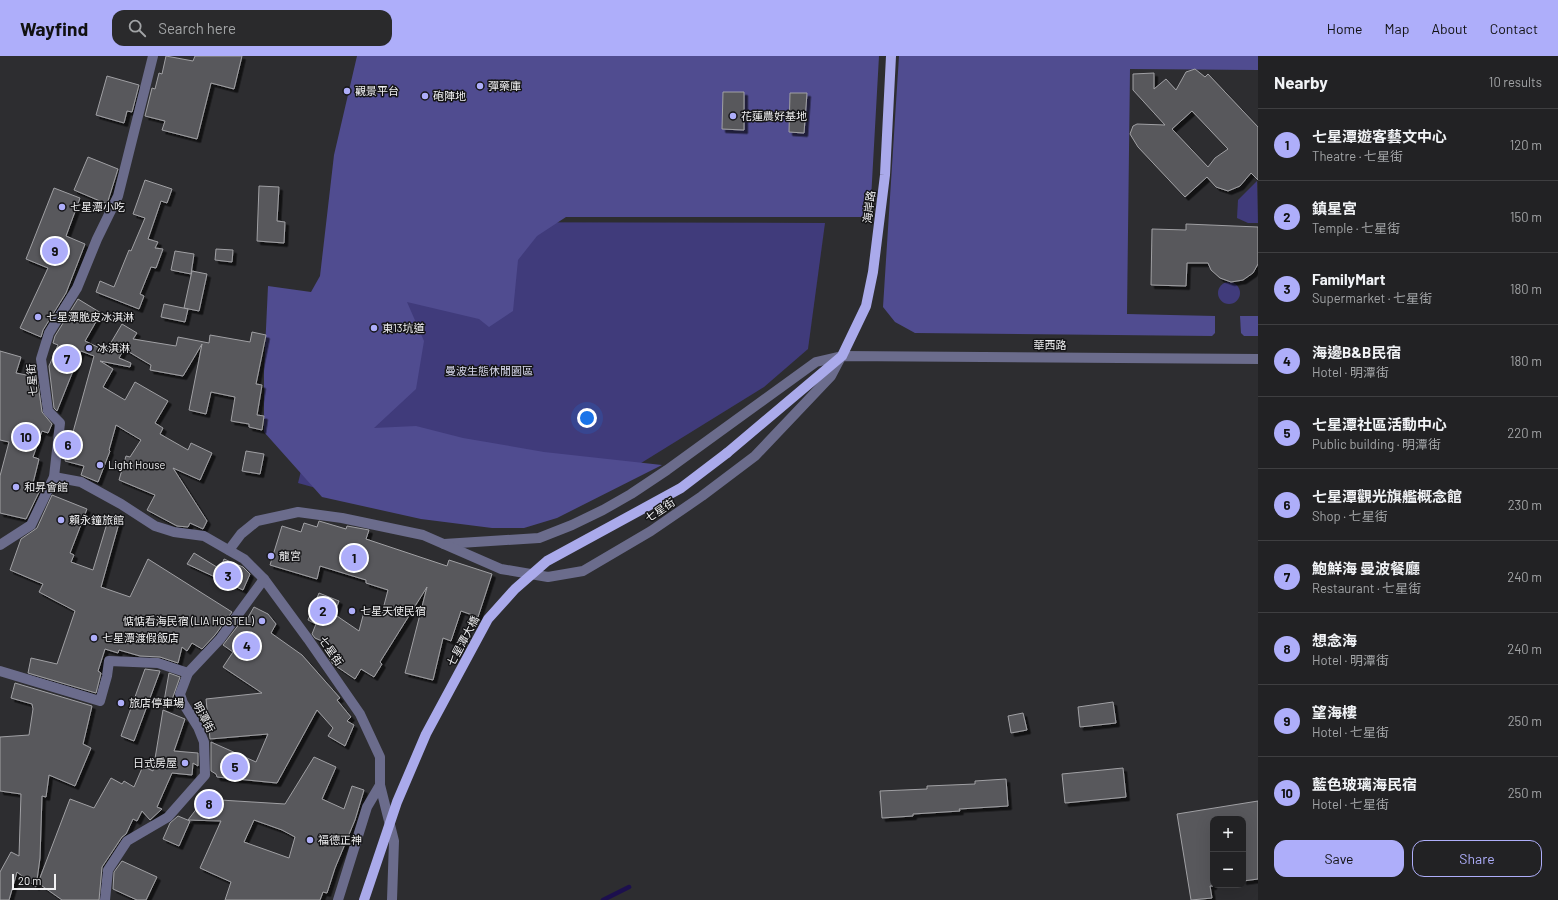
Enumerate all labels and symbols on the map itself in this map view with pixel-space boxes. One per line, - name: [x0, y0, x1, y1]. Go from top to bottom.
- place label: 彈藥庫: [488, 79, 521, 92]
- marker: 彈藥庫: [475, 81, 485, 91]
- place label: 觀景平台: [355, 84, 399, 97]
- marker: 觀景平台: [342, 86, 352, 96]
- place label: 砲陣地: [433, 89, 466, 102]
- marker: 砲陣地: [420, 91, 430, 101]
- place label: 花蓮農好基地: [741, 109, 807, 122]
- marker: 花蓮農好基地: [728, 111, 738, 121]
- street label: 海岸路: [860, 190, 877, 224]
- place label: 七星潭小吃: [70, 200, 125, 213]
- marker: 七星潭小吃: [57, 202, 67, 212]
- pin: 9: [42, 236, 68, 266]
- place label: 七星潭脆皮冰淇淋: [46, 310, 134, 323]
- marker: 七星潭脆皮冰淇淋: [33, 312, 43, 322]
- place label: 東13坑道: [382, 321, 425, 334]
- marker: 東13坑道: [369, 323, 379, 333]
- street label: 華西路: [1034, 338, 1067, 351]
- place label: 冰淇淋: [97, 341, 130, 354]
- marker: 冰淇淋: [84, 343, 94, 353]
- pin: 7: [54, 344, 80, 374]
- street label: 七星街: [24, 363, 39, 397]
- park label: 曼波生態休閒園區: [445, 364, 533, 377]
- your location: [577, 408, 597, 428]
- pin: 10: [13, 422, 39, 452]
- pin: 6: [55, 430, 81, 460]
- place label: Light House: [108, 458, 165, 471]
- marker: Light House: [95, 460, 105, 470]
- place label: 和昇會館: [24, 480, 68, 493]
- marker: 和昇會館: [11, 482, 21, 492]
- street label: 七星街: [642, 495, 677, 524]
- place label: 賴永鐘旅館: [69, 513, 124, 526]
- marker: 賴永鐘旅館: [56, 515, 66, 525]
- pin: 1: [341, 543, 367, 573]
- place label: 龍宮: [279, 549, 301, 562]
- marker: 龍宮: [266, 551, 276, 561]
- pin: 3: [215, 561, 241, 591]
- pin: 2: [310, 596, 336, 626]
- place label: 七星天使民宿: [360, 604, 426, 617]
- marker: 七星天使民宿: [347, 606, 357, 616]
- street label: 七星潭大橋: [444, 613, 481, 668]
- place label: 惦惦看海民宿 (LIA HOSTEL): [123, 614, 254, 627]
- marker: 惦惦看海民宿 (LIA HOSTEL): [257, 616, 267, 626]
- place label: 七星潭渡假飯店: [102, 631, 179, 644]
- pin: 4: [234, 631, 260, 661]
- marker: 七星潭渡假飯店: [89, 633, 99, 643]
- street label: 七星街: [317, 633, 346, 668]
- place label: 旅店停車場: [129, 696, 184, 709]
- marker: 旅店停車場: [116, 698, 126, 708]
- street label: 明潭街: [191, 699, 218, 734]
- pin: 5: [222, 752, 248, 782]
- place label: 日式房屋: [133, 756, 177, 769]
- marker: 日式房屋: [180, 758, 190, 768]
- pin: 8: [196, 789, 222, 819]
- place label: 福德正神: [318, 833, 362, 846]
- marker: 福德正神: [305, 835, 315, 845]
- scale bar: [12, 872, 56, 891]

